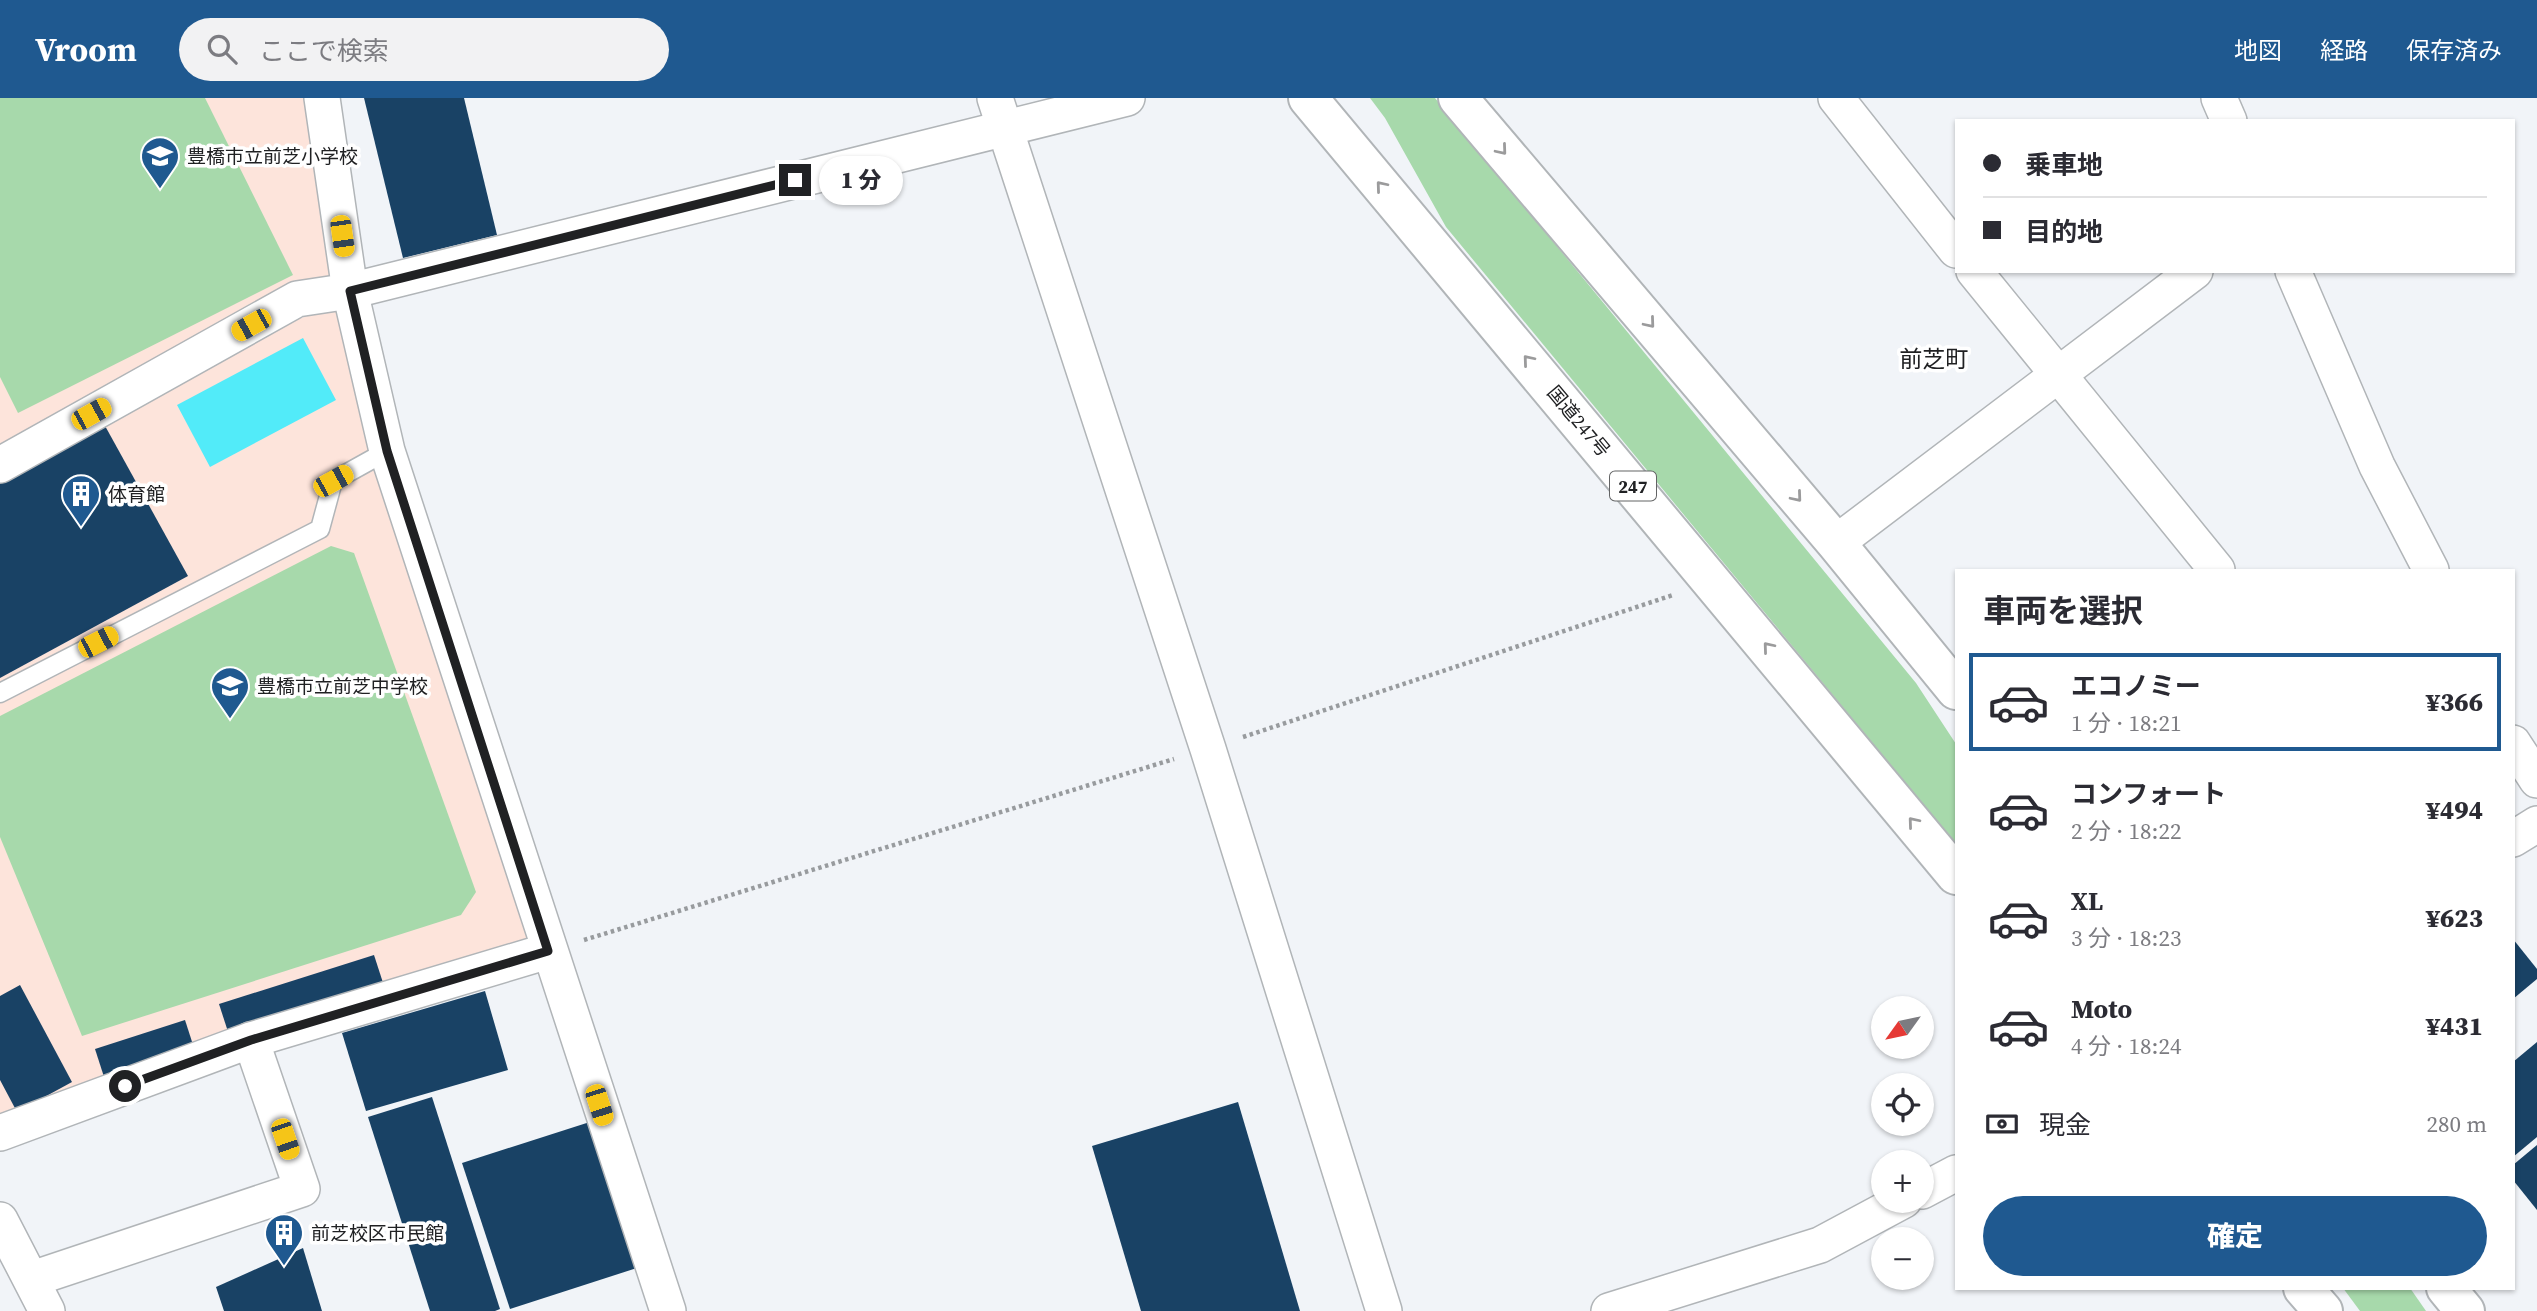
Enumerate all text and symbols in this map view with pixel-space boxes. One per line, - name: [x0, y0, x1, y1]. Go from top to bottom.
- search box: [179, 18, 669, 81]
- text: Vroom: [35, 27, 137, 72]
- icon: search: [203, 30, 241, 68]
- text: ここで検索: [259, 33, 389, 69]
- text: 地図: [2234, 34, 2282, 67]
- text: 経路: [2320, 34, 2368, 67]
- text: 保存済み: [2406, 34, 2502, 67]
- school or university icon: 豊橋市立前芝小学校: [139, 135, 181, 190]
- one-way arrow: [1494, 142, 1506, 155]
- place label: 豊橋市立前芝小学校: [187, 143, 358, 169]
- text: 乗車地: [2025, 147, 2103, 183]
- callout: 1 分: [820, 155, 903, 204]
- route end: [779, 164, 811, 196]
- text: 1 分: [841, 164, 881, 196]
- one-way arrow: [1377, 181, 1389, 194]
- car: [329, 214, 356, 258]
- text: 目的地: [2025, 214, 2103, 250]
- car: [228, 306, 275, 344]
- one-way arrow: [1642, 315, 1654, 328]
- district label: 前芝町: [1900, 343, 1969, 375]
- one-way arrow: [1523, 355, 1536, 368]
- street label: 国道247号: [1542, 380, 1616, 462]
- car: [68, 395, 115, 433]
- car: [310, 462, 357, 500]
- road number: 247: [1610, 472, 1656, 500]
- building icon: 体育館: [60, 473, 102, 528]
- place label: 体育館: [108, 481, 165, 507]
- one-way arrow: [1789, 488, 1801, 501]
- text: 車両を選択: [1983, 589, 2143, 633]
- car: [75, 623, 122, 661]
- one-way arrow: [1764, 643, 1776, 656]
- school or university icon: 豊橋市立前芝中学校: [209, 665, 251, 720]
- text: エコノミー: [2071, 668, 2201, 704]
- icon: car: [1987, 671, 2050, 734]
- place label: 豊橋市立前芝中学校: [257, 673, 428, 699]
- text: ¥366: [2426, 684, 2483, 720]
- text: 1 分 · 18:21: [2071, 707, 2181, 739]
- text: コンフォート: [2071, 776, 2226, 812]
- icon: car: [1987, 779, 2050, 842]
- text: ¥494: [2426, 792, 2483, 828]
- text: 2 分 · 18:22: [2071, 815, 2181, 847]
- one-way arrow: [1909, 818, 1921, 831]
- text: XL: [2071, 883, 2103, 919]
- icon: car: [1987, 887, 2050, 950]
- text: ¥623: [2426, 900, 2483, 936]
- text: 3 分 · 18:23: [2071, 922, 2181, 954]
- text: Moto: [2071, 991, 2132, 1027]
- icon: car: [1987, 995, 2050, 1058]
- north arrow: [1871, 996, 1934, 1059]
- map controls: [1871, 996, 1934, 1290]
- text: ¥431: [2426, 1008, 2483, 1044]
- text: 4 分 · 18:24: [2071, 1030, 2181, 1062]
- route start: [109, 1070, 141, 1102]
- button: locate: [1871, 1073, 1934, 1136]
- car: [583, 1082, 616, 1128]
- icon: cash: [1983, 1105, 2021, 1143]
- text: 現金: [2039, 1107, 2091, 1143]
- text: 280 m: [2426, 1108, 2487, 1140]
- car: [269, 1116, 302, 1162]
- button: +: [1871, 1150, 1934, 1213]
- button: 確定: [1983, 1196, 2487, 1276]
- building icon: 前芝校区市民館: [263, 1212, 305, 1267]
- place label: 前芝校区市民館: [311, 1220, 444, 1246]
- button: −: [1871, 1227, 1934, 1290]

